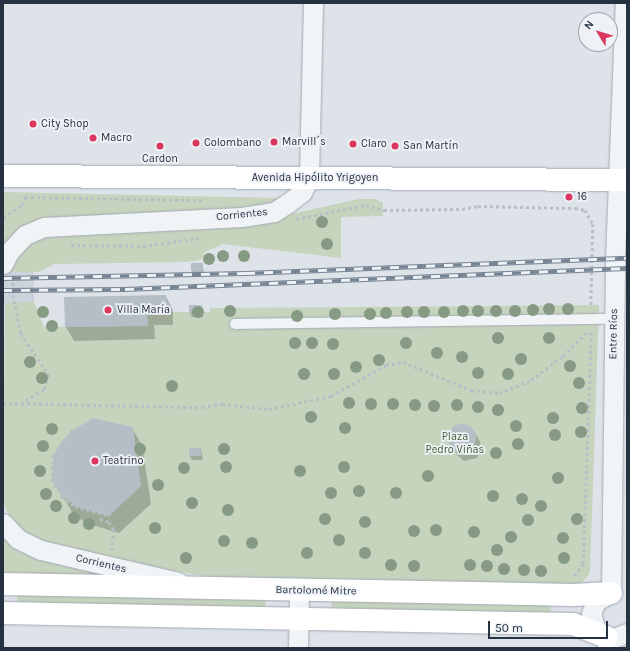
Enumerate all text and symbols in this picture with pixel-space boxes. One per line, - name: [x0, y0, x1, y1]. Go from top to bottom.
- north arrow: [578, 12, 618, 52]
- text: N: [581, 18, 596, 32]
- place label: City Shop: [41, 117, 89, 131]
- marker: City Shop: [28, 119, 38, 129]
- place label: Macro: [101, 131, 132, 145]
- marker: Macro: [88, 133, 98, 143]
- place label: Marvill´s: [282, 135, 326, 149]
- place label: Colombano: [204, 136, 261, 150]
- marker: Marvill´s: [269, 137, 279, 147]
- place label: Claro: [361, 137, 387, 151]
- marker: Colombano: [191, 138, 201, 148]
- marker: Claro: [348, 139, 358, 149]
- place label: San Martín: [403, 139, 458, 153]
- marker: Cardon: [155, 141, 165, 151]
- marker: San Martín: [390, 141, 400, 151]
- place label: Cardon: [142, 152, 178, 166]
- street label: Avenida Hipólito Yrigoyen: [252, 171, 378, 185]
- place label: 16: [577, 190, 587, 204]
- marker: 16: [564, 192, 574, 202]
- street label: Corrientes: [216, 206, 268, 224]
- place label: Villa María: [117, 303, 170, 317]
- marker: Villa María: [102, 304, 114, 316]
- street label: Entre Ríos: [607, 308, 621, 360]
- park label: Plaza Pedro Viñas: [426, 431, 484, 457]
- place label: Teatrino: [103, 454, 143, 468]
- marker: Teatrino: [90, 456, 100, 466]
- street label: Corrientes: [74, 552, 128, 576]
- street label: Bartolomé Mitre: [275, 584, 357, 598]
- scale bar: [490, 613, 610, 639]
- text: 50 m: [495, 621, 523, 635]

